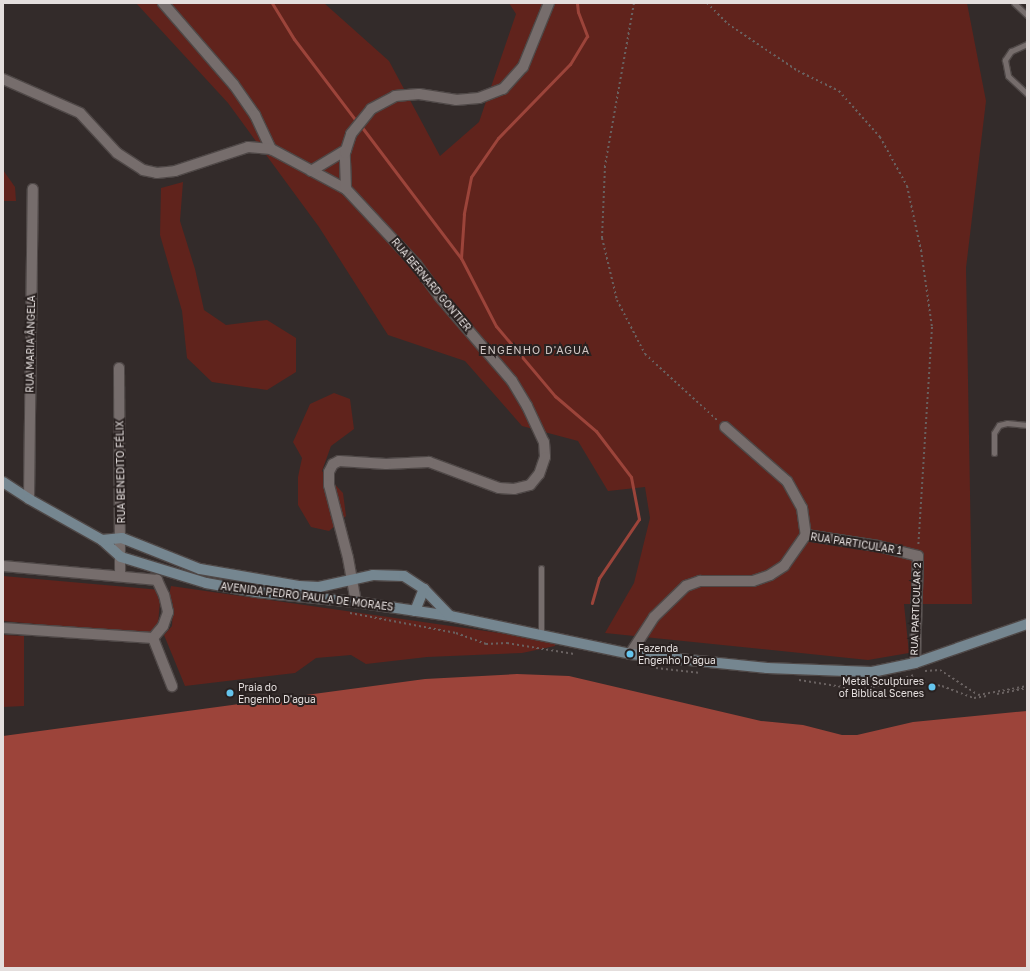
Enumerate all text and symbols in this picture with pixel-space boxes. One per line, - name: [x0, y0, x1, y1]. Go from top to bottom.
- street label: RUA BERNARD GONTIER: [389, 236, 473, 334]
- street label: RUA MARIA ÂNGELA: [24, 295, 38, 393]
- district label: ENGENHO D'AGUA: [480, 343, 590, 357]
- street label: RUA BENEDITO FÉLIX: [114, 420, 128, 524]
- street label: RUA PARTICULAR 1: [809, 531, 903, 557]
- street label: RUA PARTICULAR 2: [908, 562, 924, 656]
- street label: AVENIDA PEDRO PAULA DE MORAES: [220, 580, 394, 614]
- place label: Fazenda Engenho D'agua: [638, 642, 716, 666]
- marker: Fazenda Engenho D'agua: [625, 649, 635, 659]
- place label: Metal Sculptures of Biblical Scenes: [839, 675, 924, 698]
- place label: Praia do Engenho D'agua: [238, 681, 316, 704]
- marker: Metal Sculptures of Biblical Scenes: [927, 682, 937, 692]
- marker: Praia do Engenho D'agua: [225, 688, 235, 698]

